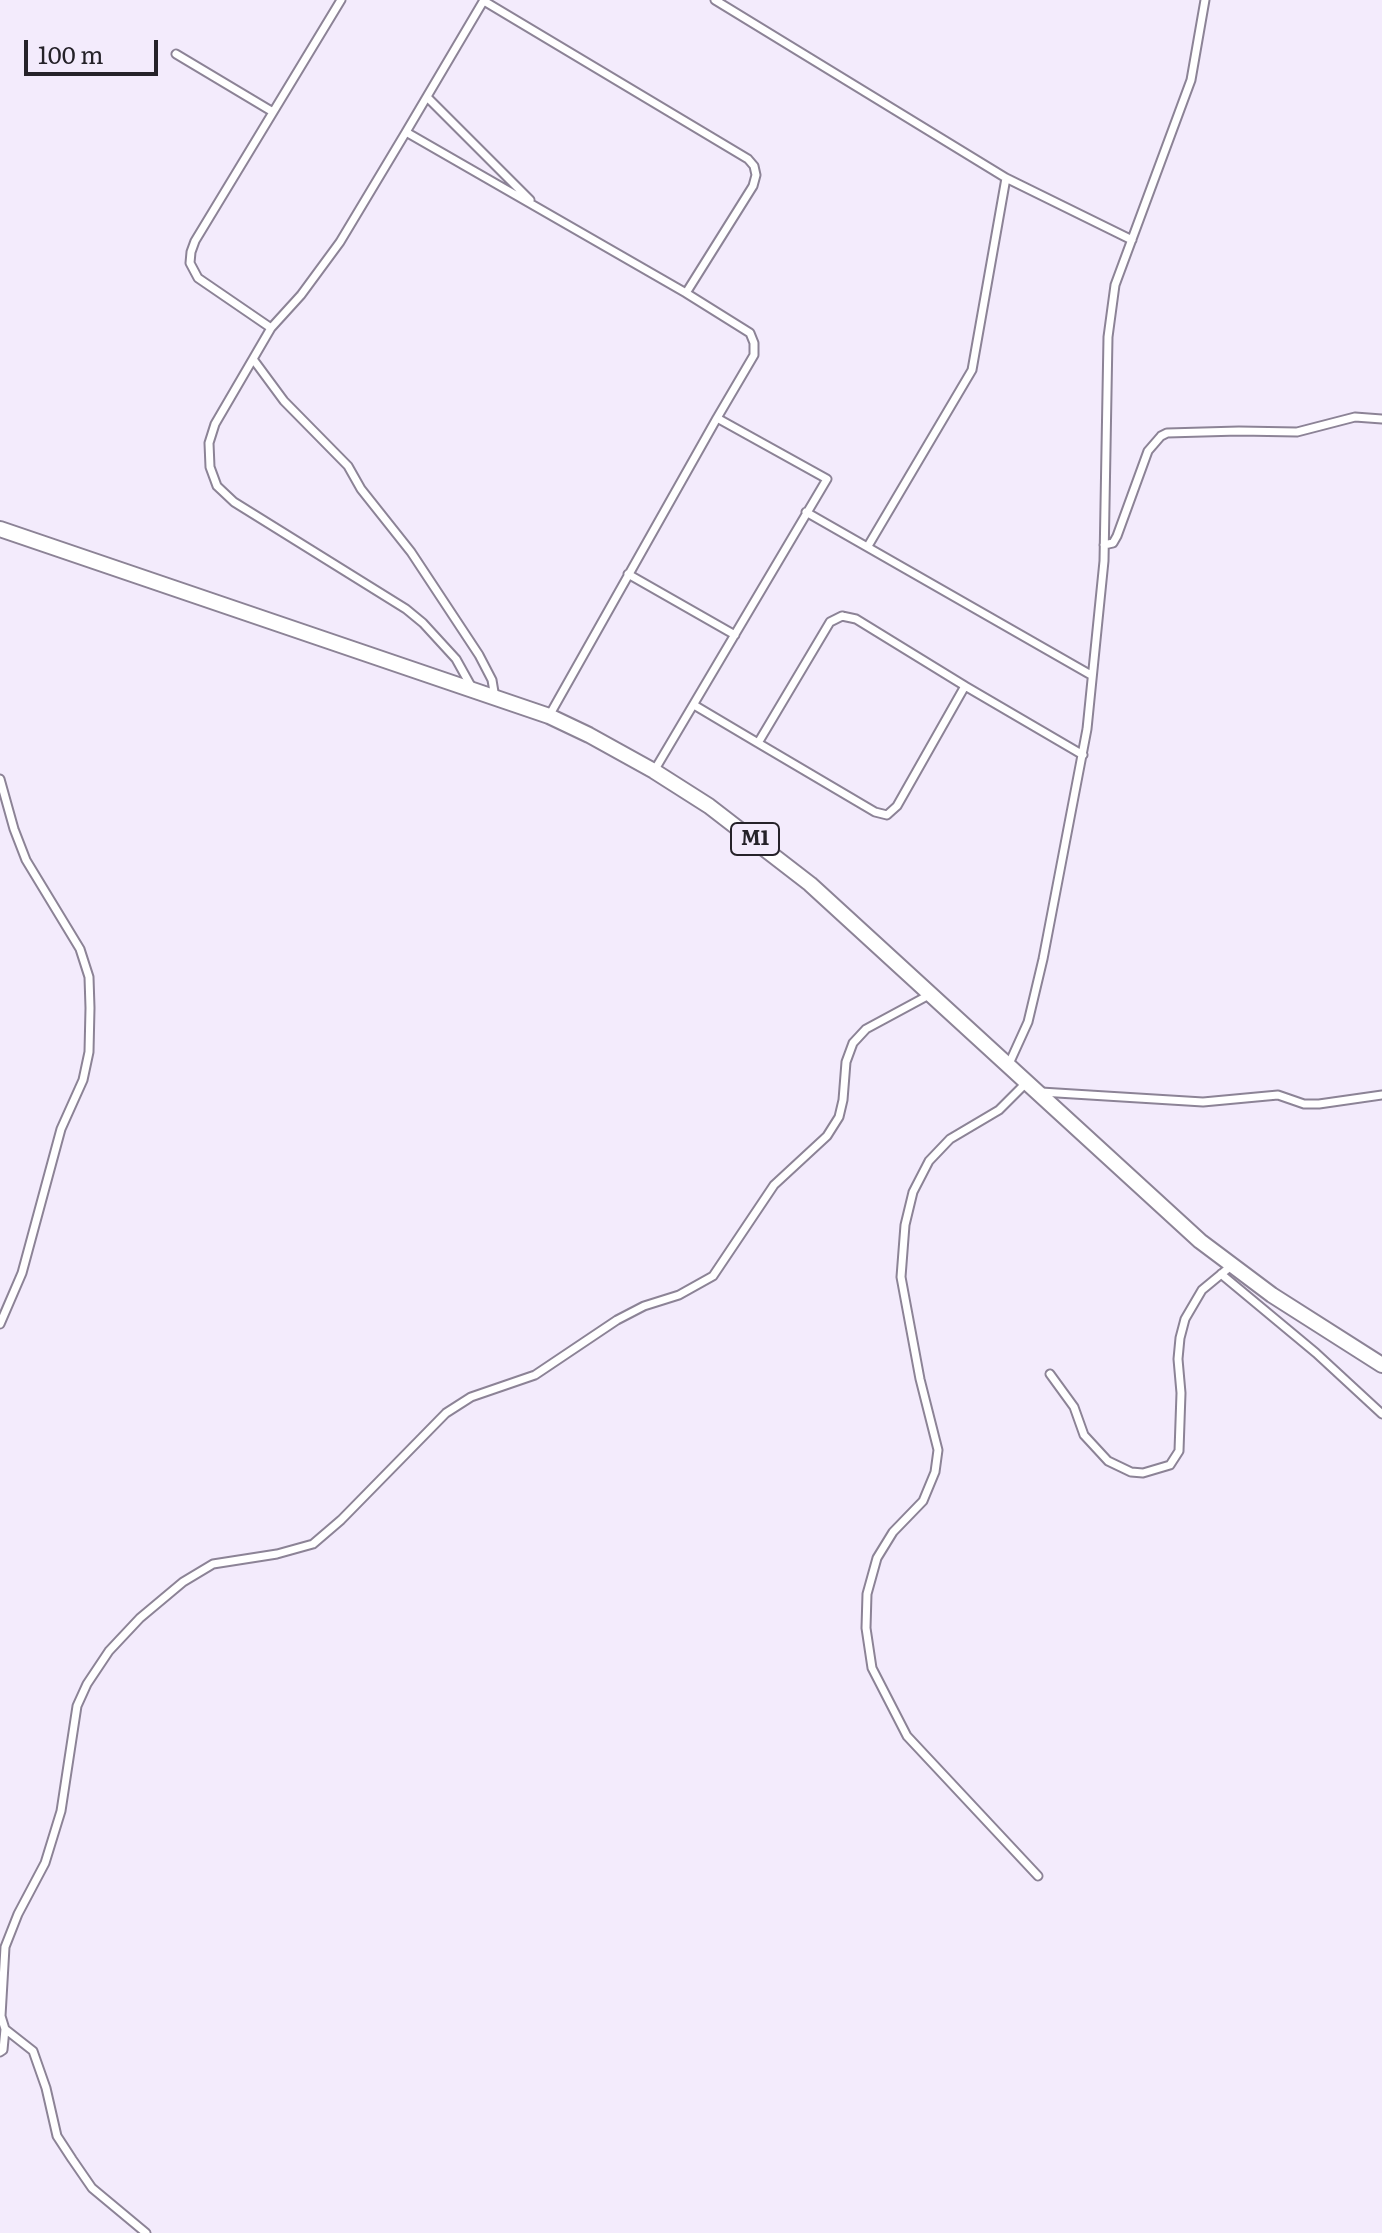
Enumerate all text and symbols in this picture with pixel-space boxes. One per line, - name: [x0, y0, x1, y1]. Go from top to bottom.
- scale bar: [28, 24, 162, 74]
- text: 100 m: [38, 36, 104, 71]
- road number: M1: [731, 823, 779, 855]

